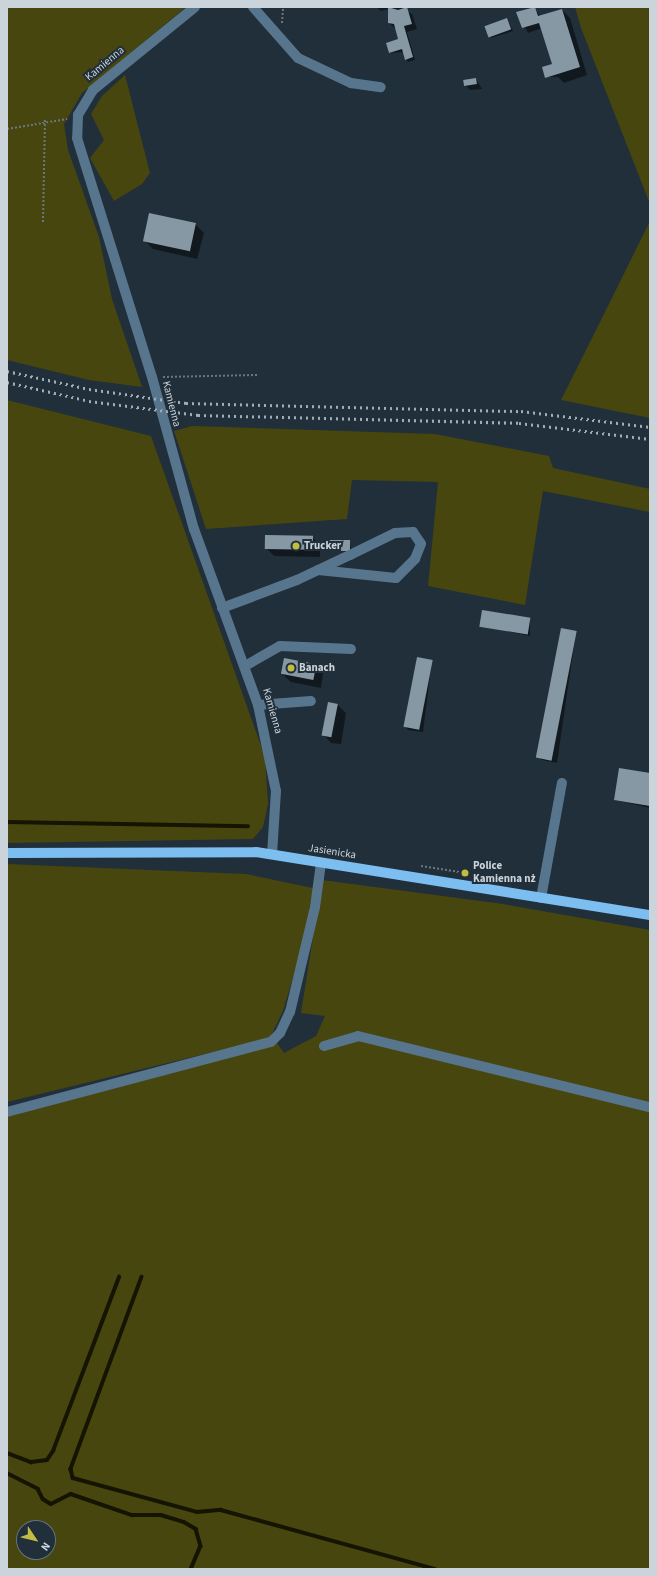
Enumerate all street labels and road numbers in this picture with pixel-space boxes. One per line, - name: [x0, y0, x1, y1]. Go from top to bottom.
- street label: Kamienna: [83, 44, 127, 84]
- street label: Kamienna: [159, 380, 183, 428]
- street label: Kamienna: [259, 687, 285, 735]
- street label: Jasienicka: [307, 842, 357, 862]

